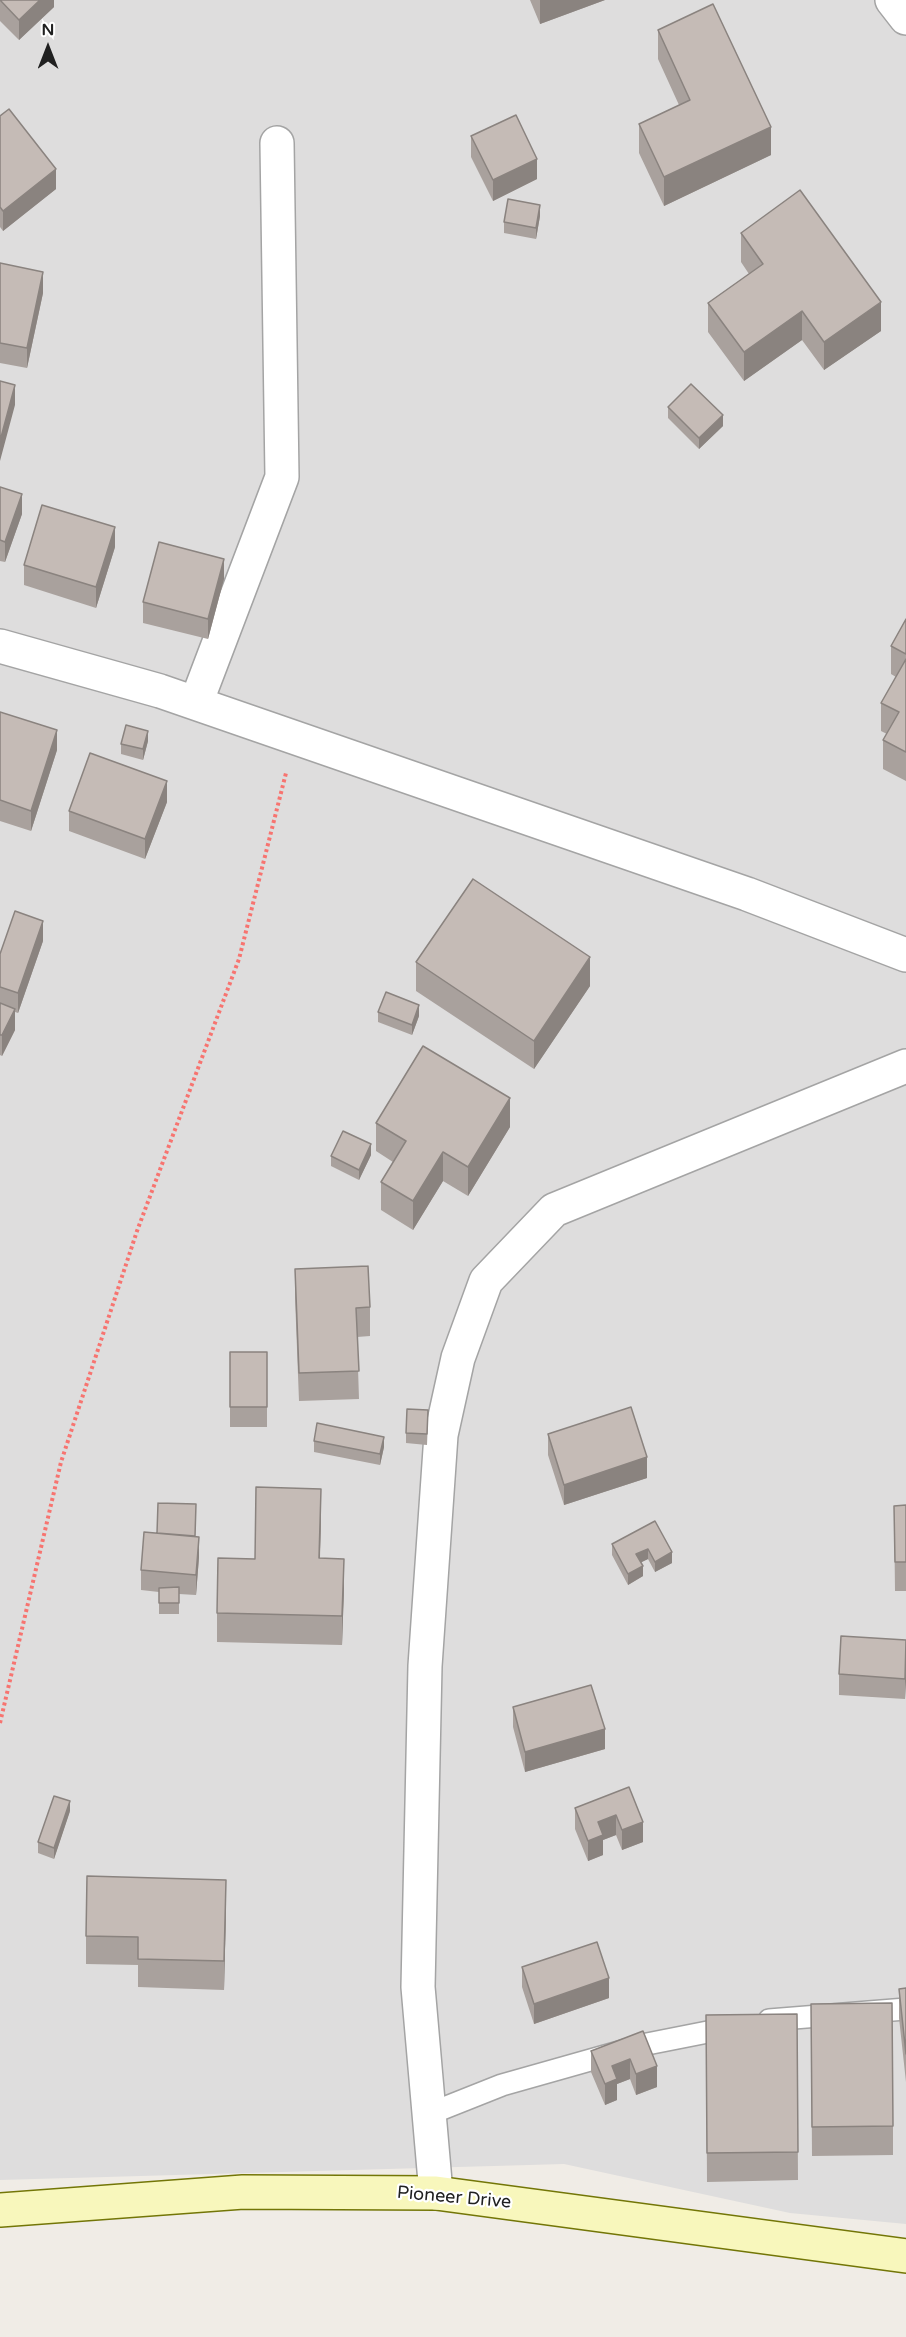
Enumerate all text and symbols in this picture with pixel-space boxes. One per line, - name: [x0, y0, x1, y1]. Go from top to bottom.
- north arrow: [18, 18, 78, 78]
- text: N: [42, 20, 54, 40]
- street label: Pioneer Drive: [396, 2182, 512, 2214]

